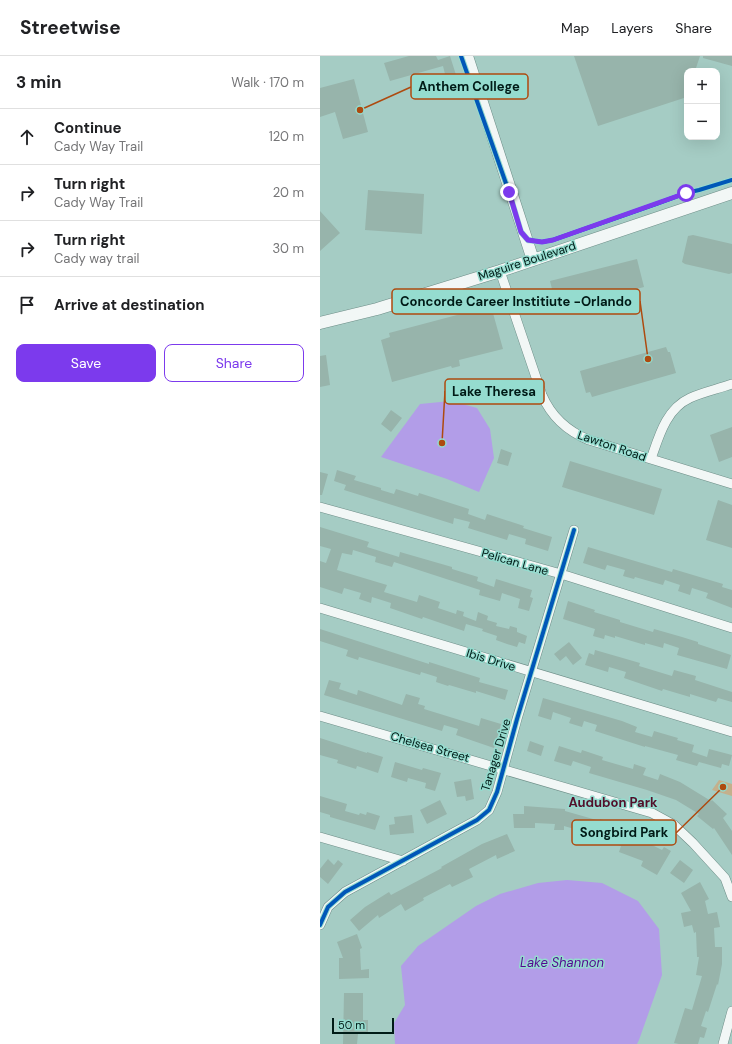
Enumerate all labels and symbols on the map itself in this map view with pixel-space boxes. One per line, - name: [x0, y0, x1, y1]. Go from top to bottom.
- callout: Anthem College: [411, 74, 528, 99]
- text: Anthem College: [418, 78, 520, 95]
- route end: [500, 183, 518, 201]
- route start: [677, 184, 695, 202]
- street label: Maguire Boulevard: [476, 238, 578, 284]
- callout: Concorde Career Institiute -Orlando: [392, 289, 640, 314]
- text: Concorde Career Institiute -Orlando: [400, 293, 632, 310]
- callout: Lake Theresa: [445, 379, 544, 404]
- text: Lake Theresa: [452, 383, 536, 400]
- street label: Lawton Road: [576, 427, 648, 465]
- street label: Pelican Lane: [480, 545, 551, 579]
- street label: Ibis Drive: [464, 645, 518, 675]
- street label: Tanager Drive: [477, 717, 515, 793]
- street label: Chelsea Street: [389, 728, 472, 766]
- district label: Audubon Park: [568, 794, 658, 811]
- callout: Songbird Park: [572, 820, 676, 845]
- text: Songbird Park: [580, 824, 669, 841]
- water label: Lake Shannon: [520, 954, 604, 971]
- scale bar: [332, 1016, 394, 1035]

